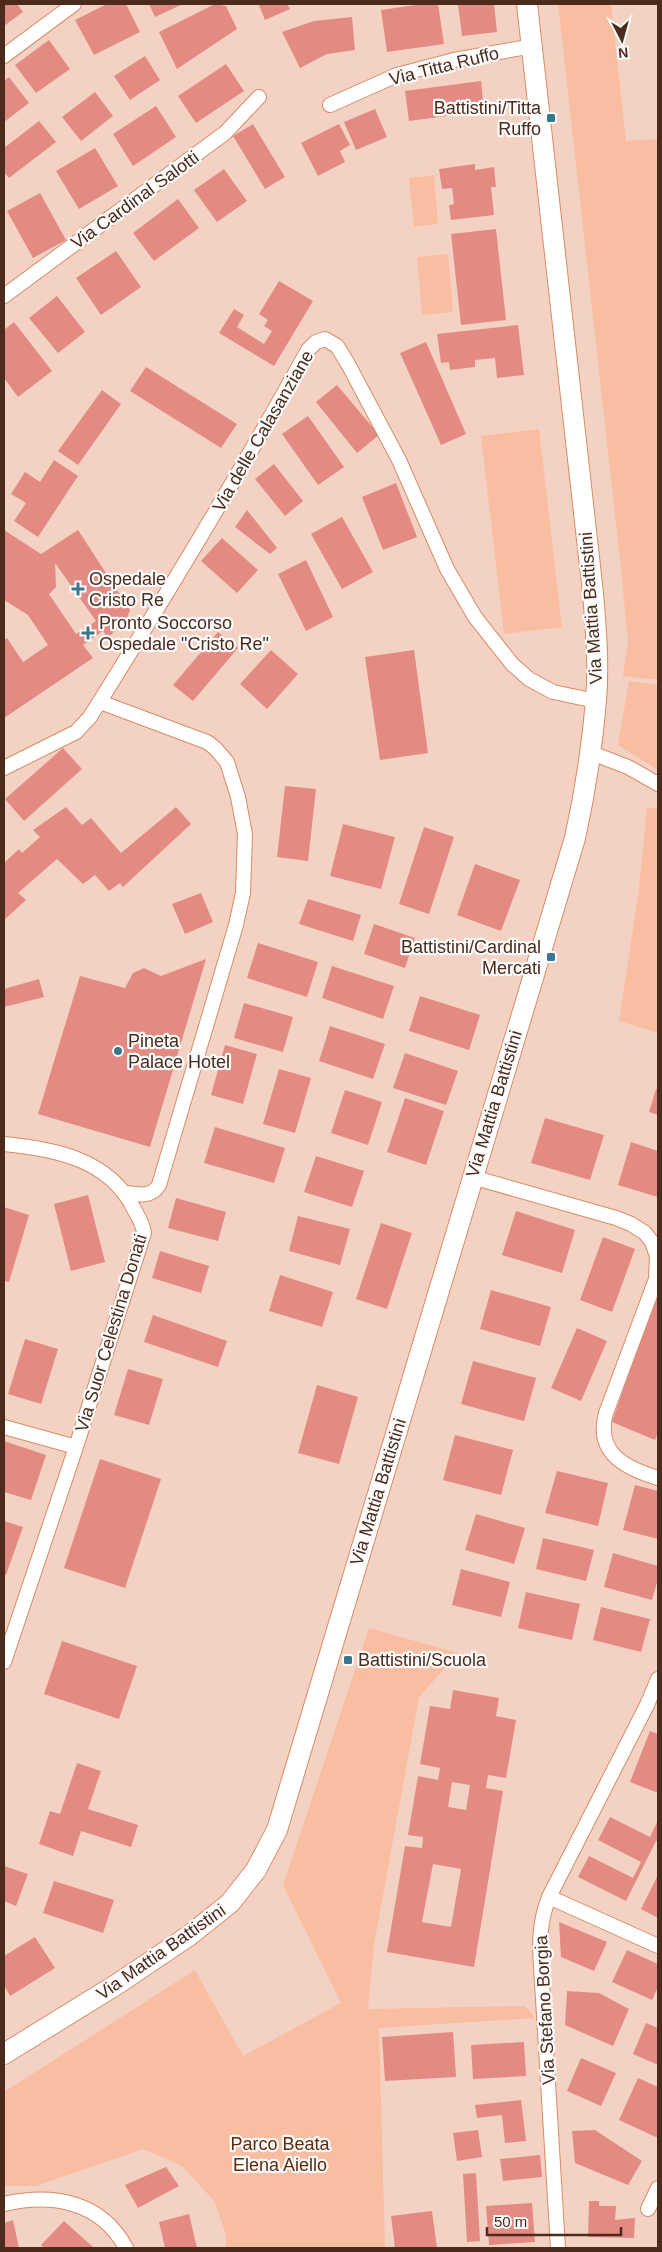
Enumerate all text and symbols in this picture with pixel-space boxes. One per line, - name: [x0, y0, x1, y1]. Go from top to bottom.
- north arrow: [597, 15, 647, 65]
- street label: Via Titta Ruffo: [387, 43, 501, 89]
- text: N: [617, 44, 629, 61]
- place label: Battistini/Titta Ruffo: [434, 98, 542, 139]
- marker: Battistini/Titta Ruffo: [545, 112, 557, 124]
- street label: Via Cardinal Salotti: [67, 147, 203, 253]
- street label: Via delle Calasanziane: [209, 347, 317, 515]
- street label: Via Mattia Battistini: [576, 531, 606, 685]
- place label: Ospedale Cristo Re: [89, 569, 166, 610]
- marker: Ospedale Cristo Re: [71, 582, 85, 596]
- place label: Pronto Soccorso Ospedale "Cristo Re": [99, 613, 269, 654]
- marker: Pronto Soccorso Ospedale "Cristo Re": [81, 626, 95, 640]
- place label: Battistini/Cardinal Mercati: [401, 937, 541, 978]
- marker: Battistini/Cardinal Mercati: [545, 951, 557, 963]
- street label: Via Mattia Battistini: [462, 1028, 526, 1180]
- place label: Pineta Palace Hotel: [128, 1031, 230, 1072]
- marker: Pineta Palace Hotel: [112, 1045, 124, 1057]
- street label: Via Suor Celestina Donati: [71, 1232, 151, 1434]
- street label: Via Mattia Battistini: [346, 1416, 410, 1568]
- place label: Battistini/Scuola: [358, 1650, 487, 1670]
- marker: Battistini/Scuola: [342, 1654, 354, 1666]
- street label: Via Mattia Battistini: [93, 1900, 229, 2004]
- street label: Via Stefano Borgia: [531, 1934, 559, 2085]
- park label: Parco Beata Elena Aiello: [230, 2134, 331, 2175]
- scale bar: [487, 2204, 621, 2236]
- text: 50 m: [494, 2213, 527, 2230]

